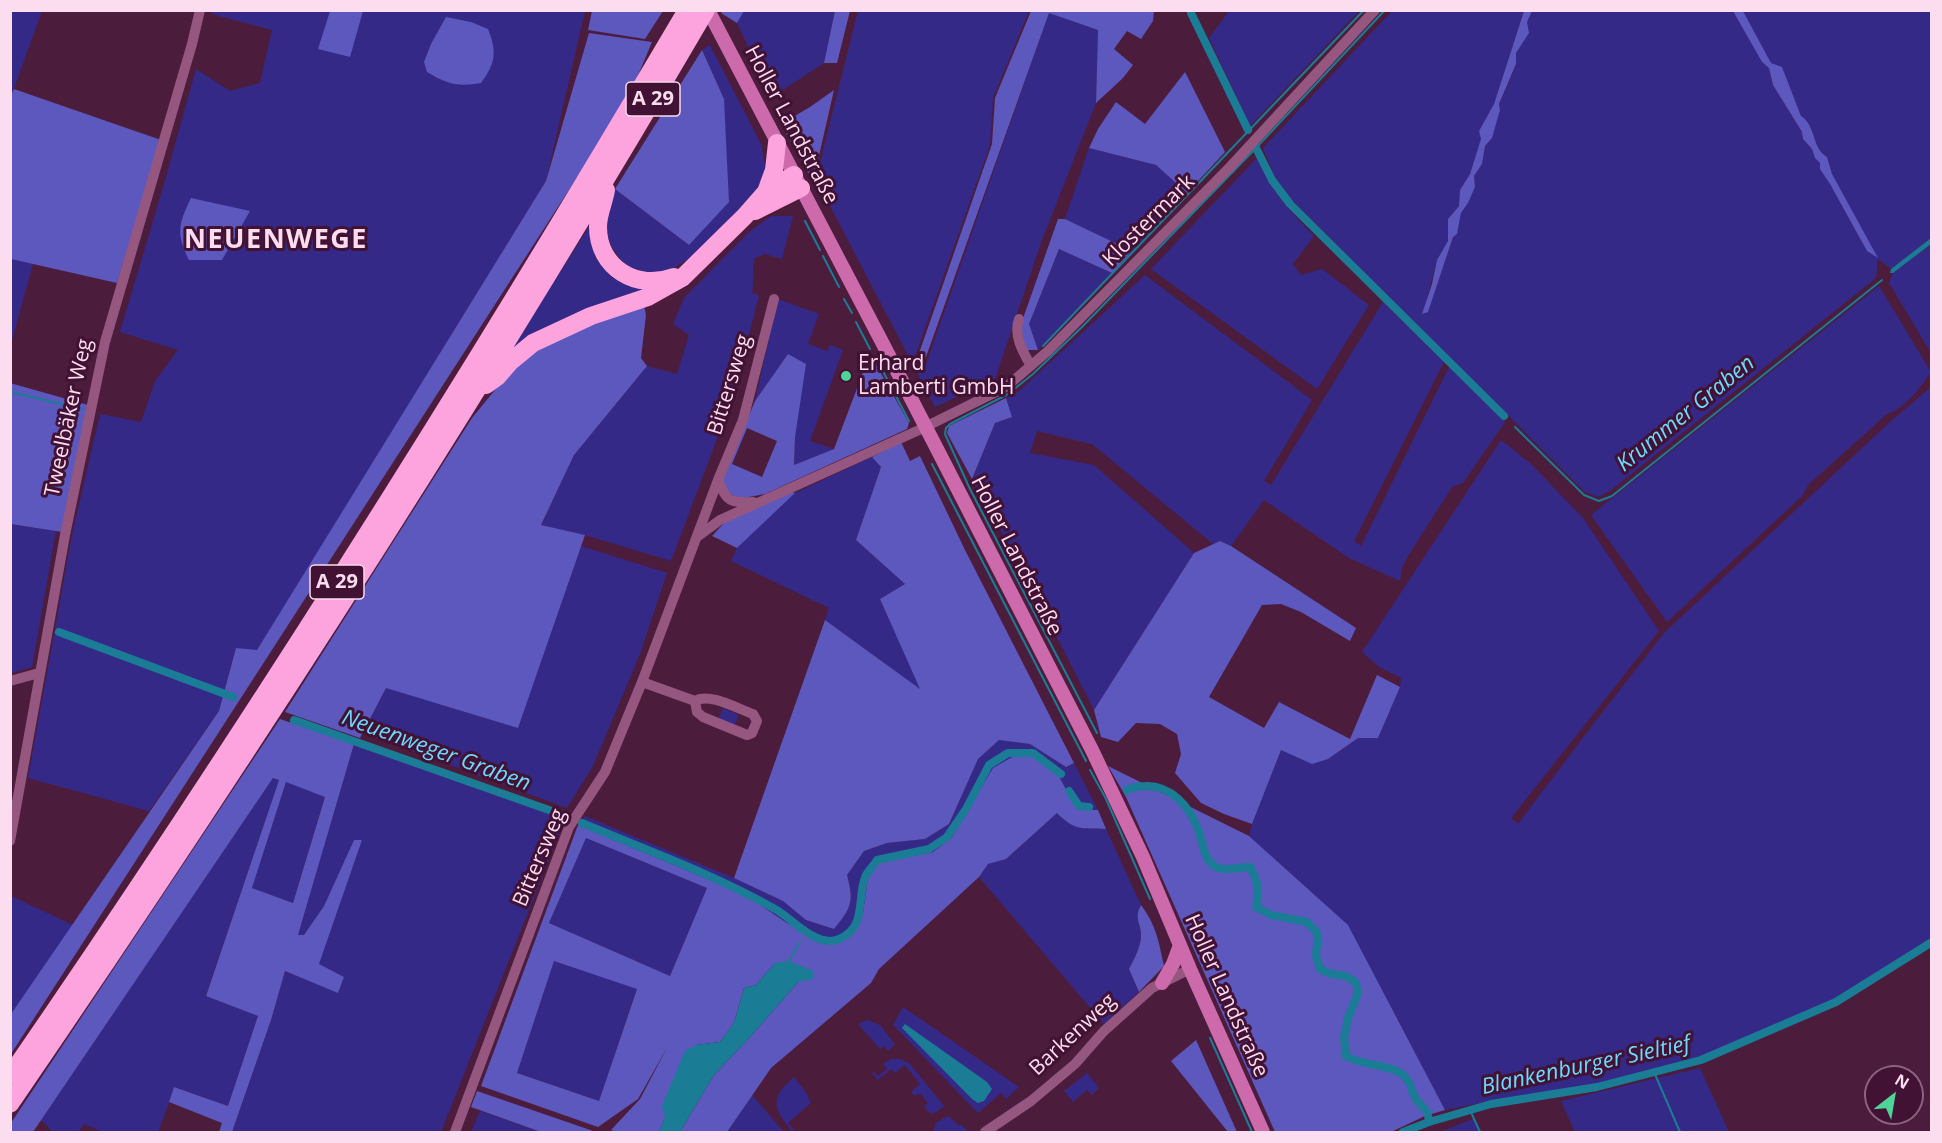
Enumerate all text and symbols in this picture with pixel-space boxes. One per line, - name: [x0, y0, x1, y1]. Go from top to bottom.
- street label: Holler Landstraße: [739, 42, 843, 208]
- road number: A 29: [626, 82, 680, 116]
- street label: Klostermark: [1098, 170, 1200, 272]
- district label: NEUENWEGE: [184, 224, 368, 256]
- street label: Bittersweg: [703, 332, 757, 438]
- street label: Tweelbäker Weg: [40, 337, 98, 499]
- water label: Krummer Graben: [1612, 350, 1760, 478]
- place label: Erhard Lamberti GmbH: [858, 351, 1015, 401]
- marker: Erhard Lamberti GmbH: [839, 369, 853, 383]
- street label: Holler Landstraße: [965, 472, 1067, 640]
- road number: A 29: [310, 565, 364, 599]
- water label: Neuenweger Graben: [338, 705, 534, 797]
- street label: Bittersweg: [508, 805, 572, 911]
- street label: Holler Landstraße: [1179, 911, 1273, 1081]
- street label: Barkenweg: [1025, 989, 1121, 1081]
- water label: Blankenburger Sieltief: [1479, 1031, 1693, 1101]
- north arrow: [1864, 1065, 1924, 1125]
- text: N: [1891, 1069, 1913, 1094]

